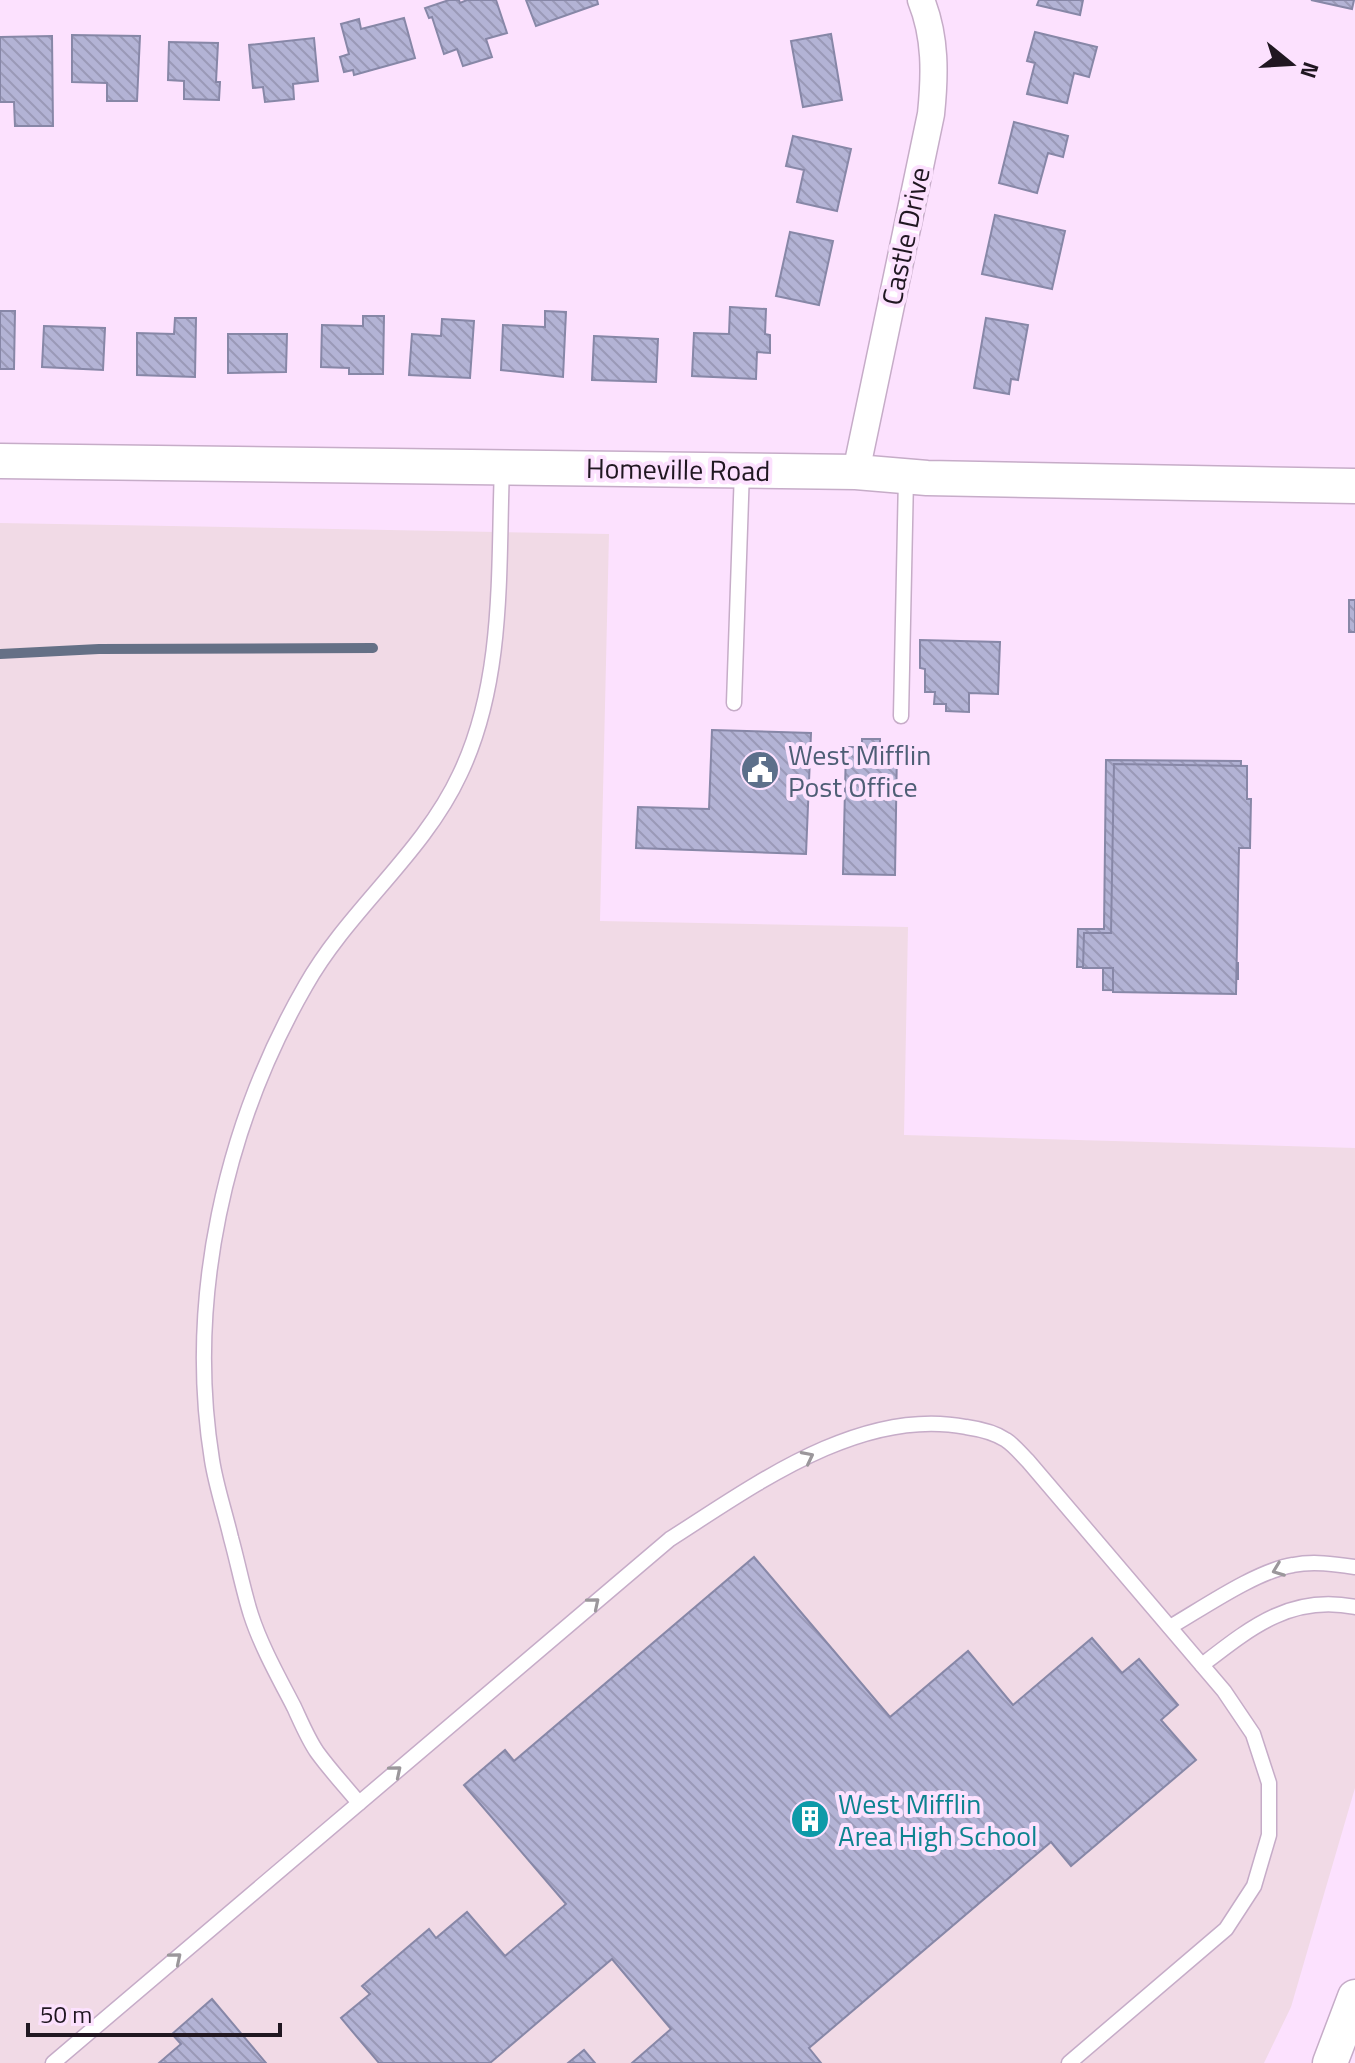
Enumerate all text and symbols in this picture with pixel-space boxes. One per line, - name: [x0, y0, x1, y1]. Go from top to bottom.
- north arrow: [1251, 24, 1331, 104]
- text: N: [1291, 58, 1329, 83]
- street label: Castle Drive: [869, 163, 941, 309]
- street label: Homeville Road: [585, 446, 771, 492]
- place label: West Mifflin Post Office: [788, 733, 931, 808]
- public building icon: West Mifflin Post Office: [739, 749, 781, 791]
- one-way arrow: [799, 1452, 814, 1467]
- one-way arrow: [1272, 1560, 1286, 1577]
- one-way arrow: [585, 1598, 599, 1613]
- one-way arrow: [386, 1766, 401, 1781]
- place label: West Mifflin Area High School: [838, 1782, 1038, 1857]
- building icon: West Mifflin Area High School: [789, 1798, 831, 1840]
- one-way arrow: [167, 1953, 182, 1968]
- scale bar: [28, 1987, 280, 2037]
- text: 50 m: [40, 1996, 92, 2032]

